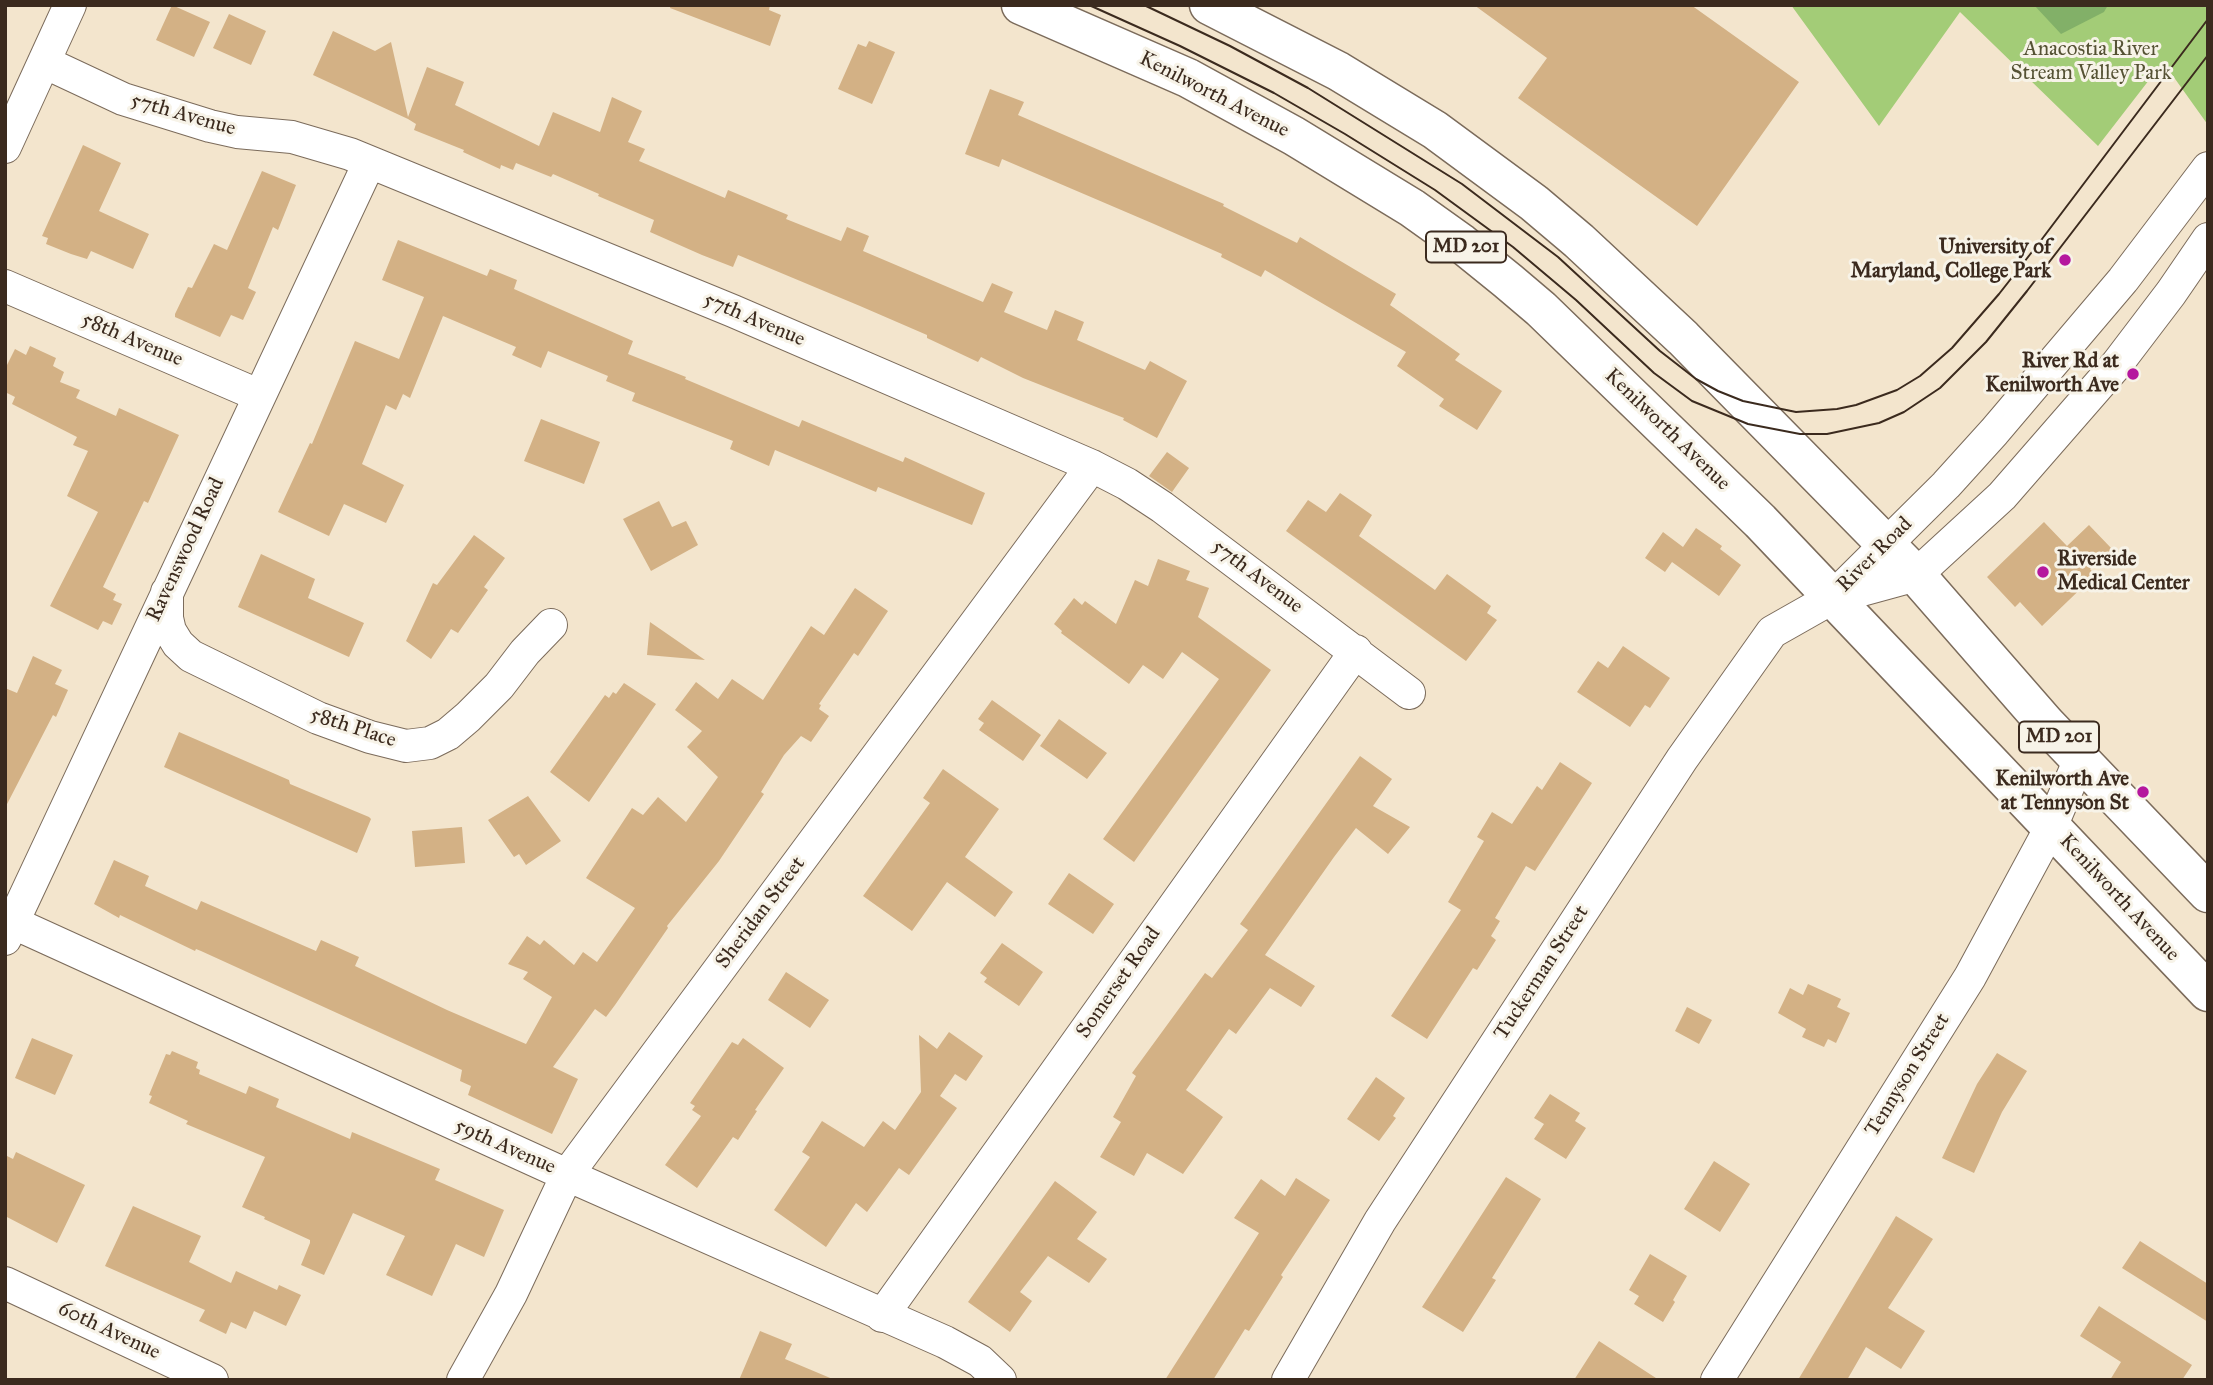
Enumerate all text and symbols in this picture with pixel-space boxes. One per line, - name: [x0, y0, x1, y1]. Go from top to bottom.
- park label: Anacostia River Stream Valley Park: [2010, 37, 2172, 87]
- street label: Kenilworth Avenue: [1135, 46, 1293, 144]
- street label: 57th Avenue: [128, 88, 238, 142]
- road number: MD 201: [1426, 232, 1506, 262]
- place label: University of Maryland, College Park: [1850, 235, 2051, 285]
- marker: University of Maryland, College Park: [2057, 252, 2073, 268]
- street label: 57th Avenue: [700, 287, 808, 353]
- street label: 58th Avenue: [78, 307, 186, 373]
- place label: River Rd at Kenilworth Ave: [1985, 349, 2119, 399]
- street label: Kenilworth Avenue: [1599, 364, 1735, 496]
- marker: River Rd at Kenilworth Ave: [2125, 366, 2141, 382]
- street label: Ravenswood Road: [142, 474, 230, 626]
- street label: River Road: [1832, 512, 1918, 598]
- street label: 57th Avenue: [1206, 535, 1308, 619]
- place label: Riverside Medical Center: [2057, 547, 2190, 597]
- marker: Riverside Medical Center: [2035, 564, 2051, 580]
- street label: 58th Place: [307, 702, 399, 754]
- road number: MD 201: [2019, 722, 2099, 752]
- place label: Kenilworth Ave at Tennyson St: [1995, 767, 2129, 817]
- marker: Kenilworth Ave at Tennyson St: [2135, 784, 2151, 800]
- street label: Kenilworth Avenue: [2054, 829, 2184, 967]
- street label: Sheridan Street: [711, 852, 811, 974]
- street label: Tuckerman Street: [1489, 901, 1595, 1045]
- street label: Somerset Road: [1071, 923, 1167, 1043]
- street label: Tennyson Street: [1860, 1009, 1956, 1141]
- street label: 59th Avenue: [451, 1114, 559, 1180]
- street label: 60th Avenue: [54, 1296, 164, 1366]

